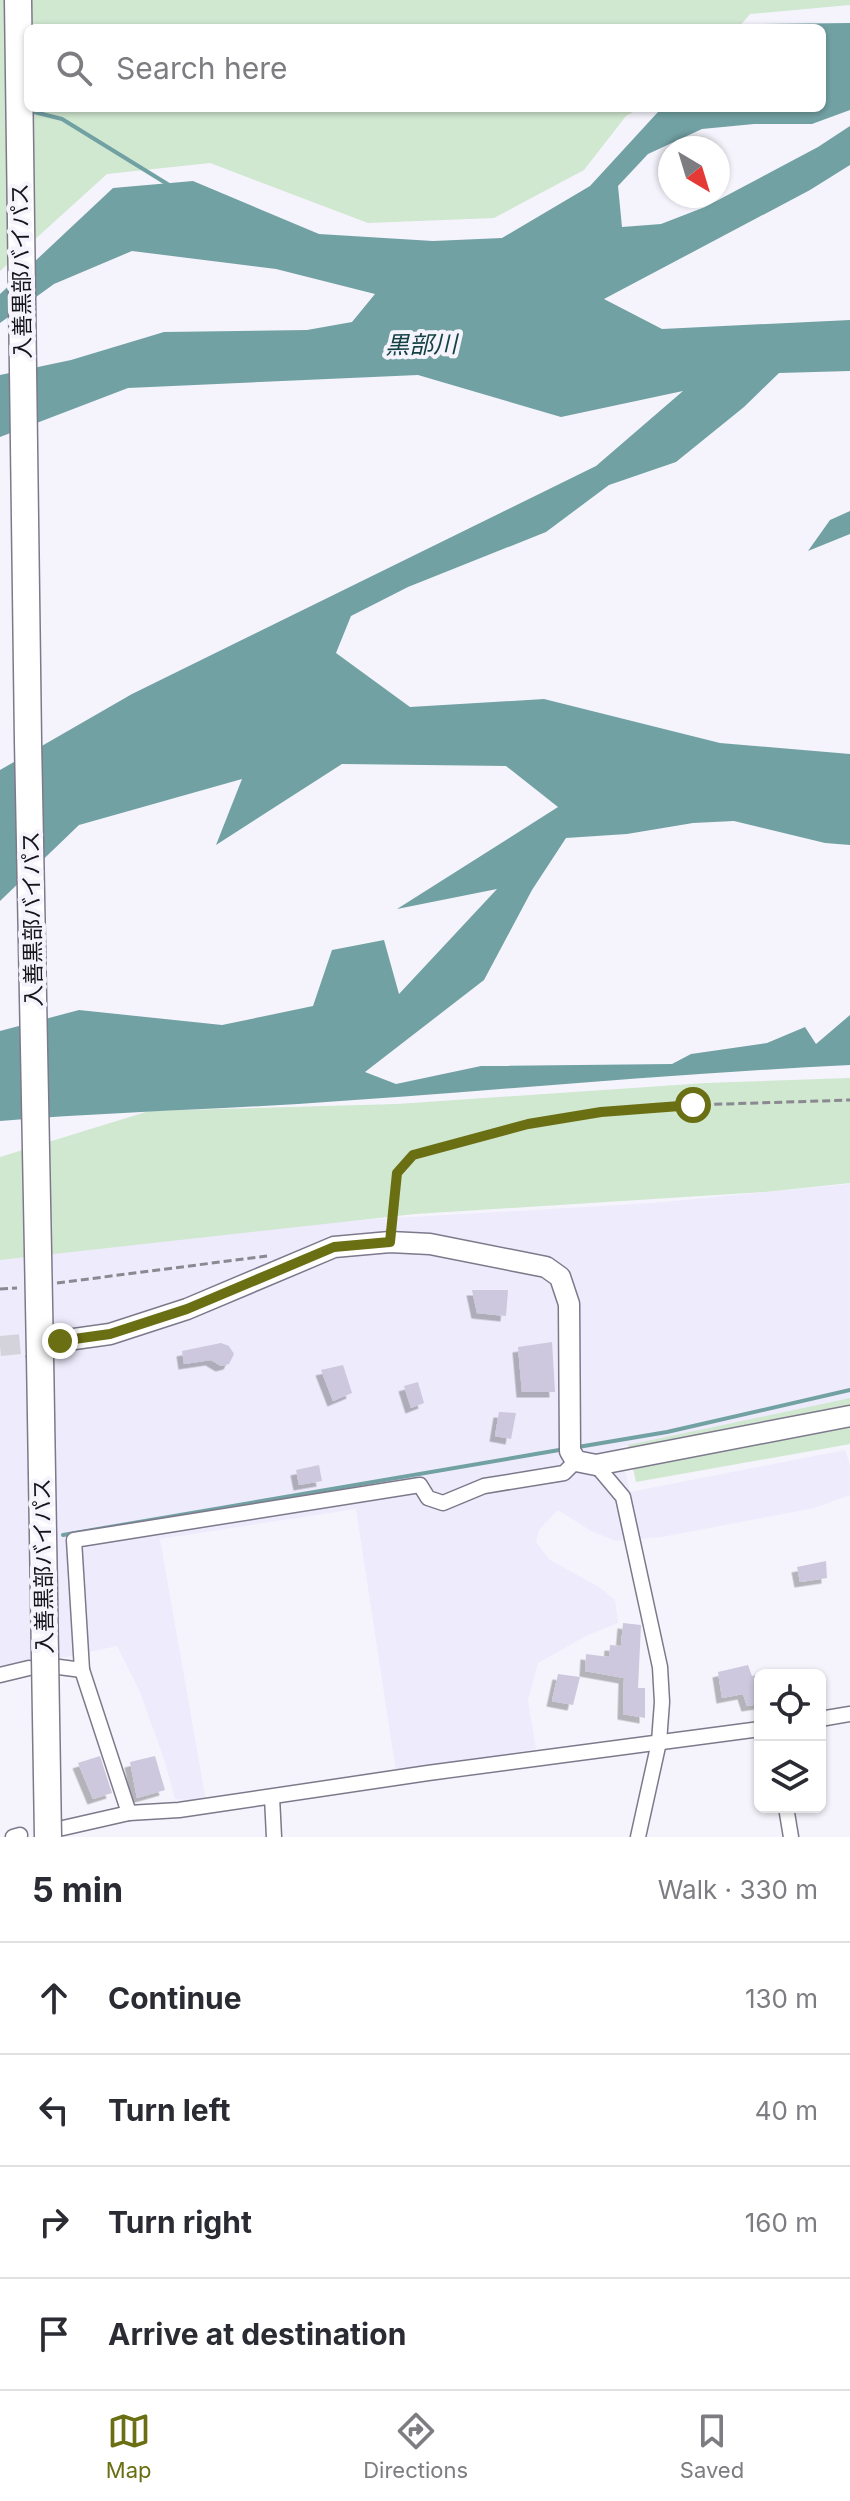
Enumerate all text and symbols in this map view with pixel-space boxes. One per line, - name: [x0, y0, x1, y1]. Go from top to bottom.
- search box: [24, 24, 826, 112]
- icon: search: [52, 46, 96, 90]
- text: Search here: [116, 50, 288, 86]
- north arrow: [658, 136, 730, 208]
- street label: 入善黒部バイパス: [6, 183, 36, 359]
- water label: 黒部川: [385, 329, 460, 360]
- street label: 入善黒部バイパス: [17, 831, 47, 1007]
- route start: [675, 1087, 711, 1123]
- route end: [42, 1323, 78, 1359]
- street label: 入善黒部バイパス: [28, 1478, 58, 1654]
- map controls: [754, 1669, 826, 1813]
- button: locate: [754, 1669, 826, 1741]
- button: layers: [754, 1741, 826, 1813]
- text: 5 min: [32, 1869, 123, 1910]
- text: Walk · 330 m: [658, 1874, 818, 1905]
- icon: ahead: [32, 1976, 76, 2020]
- text: Continue: [108, 1980, 242, 2016]
- text: 130 m: [745, 1983, 818, 2014]
- icon: left: [32, 2088, 76, 2132]
- text: Turn left: [108, 2092, 230, 2128]
- text: 40 m: [755, 2095, 818, 2126]
- icon: right: [32, 2200, 76, 2244]
- text: Turn right: [108, 2204, 252, 2240]
- text: 160 m: [745, 2207, 818, 2238]
- icon: arrive: [32, 2312, 76, 2356]
- text: Arrive at destination: [108, 2316, 406, 2352]
- tab: Map: [106, 2409, 152, 2483]
- tab: Directions: [363, 2409, 468, 2483]
- tab: Saved: [680, 2409, 744, 2483]

